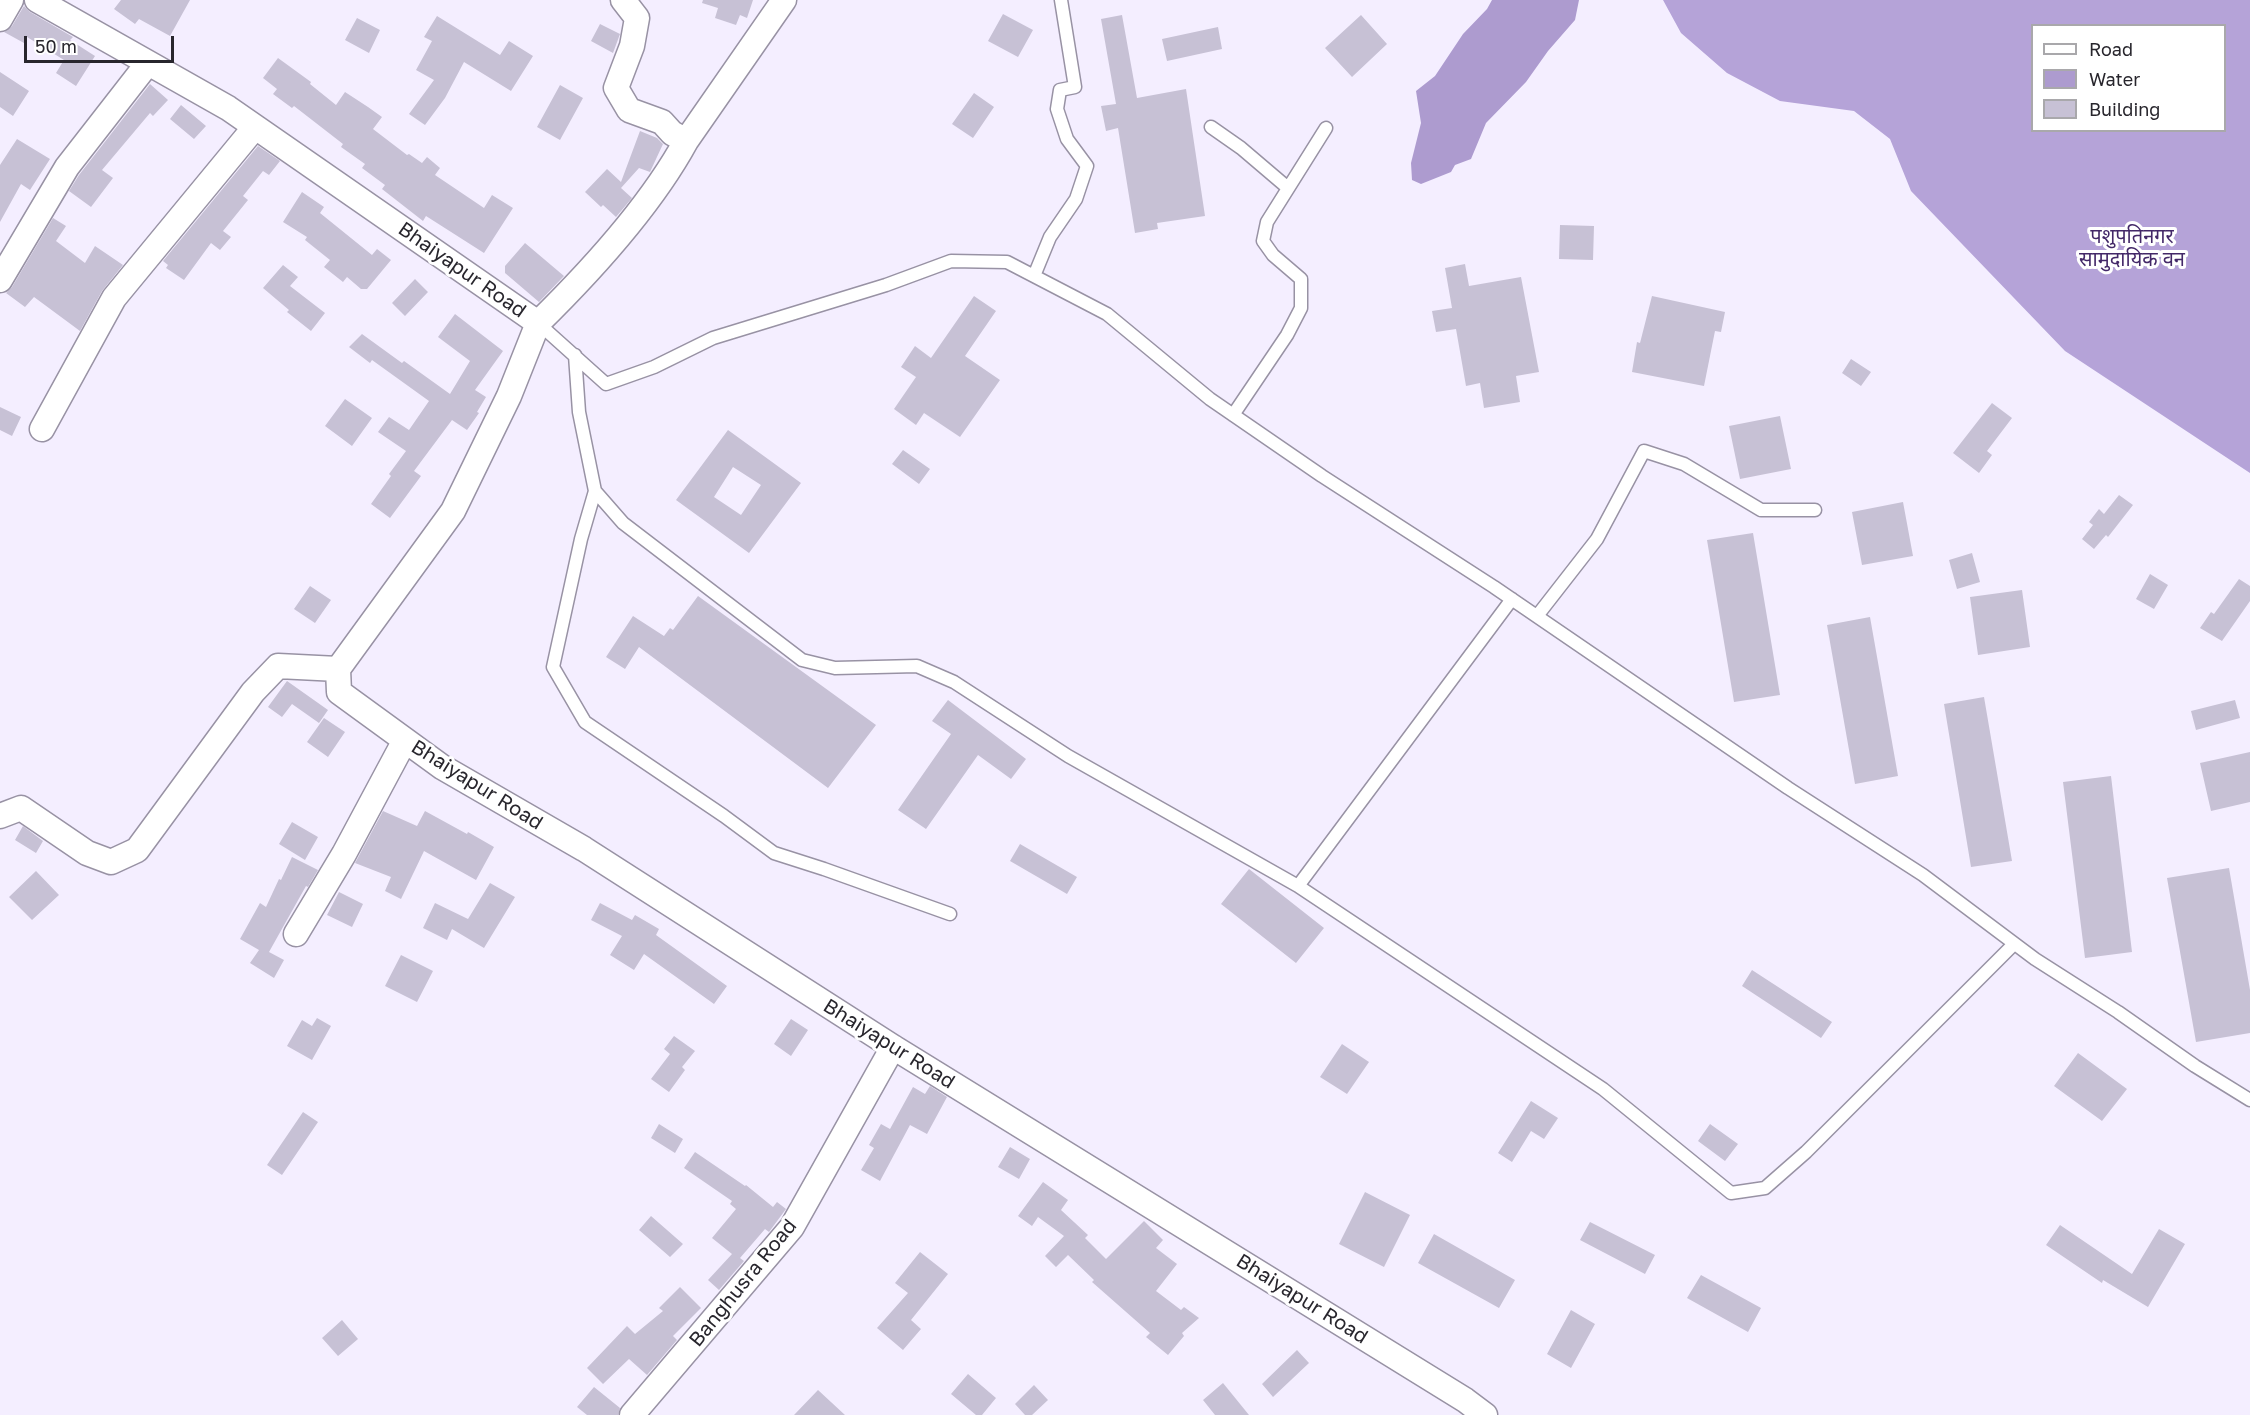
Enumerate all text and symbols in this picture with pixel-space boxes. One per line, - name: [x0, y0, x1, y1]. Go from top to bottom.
- scale bar: [27, 24, 177, 62]
- legend: [2031, 24, 2226, 132]
- text: 50 m: [35, 35, 77, 57]
- text: Road: [2089, 38, 2133, 60]
- text: Water: [2089, 68, 2140, 90]
- text: Building: [2089, 98, 2160, 120]
- street label: Bhaiyapur Road: [393, 217, 531, 323]
- park label: पशुपतिनगर सामुदायिक वन: [2079, 225, 2185, 272]
- street label: Bhaiyapur Road: [407, 735, 547, 835]
- street label: Bhaiyapur Road: [819, 994, 959, 1094]
- street label: Banghusra Road: [684, 1214, 802, 1352]
- street label: Bhaiyapur Road: [1232, 1249, 1372, 1349]

